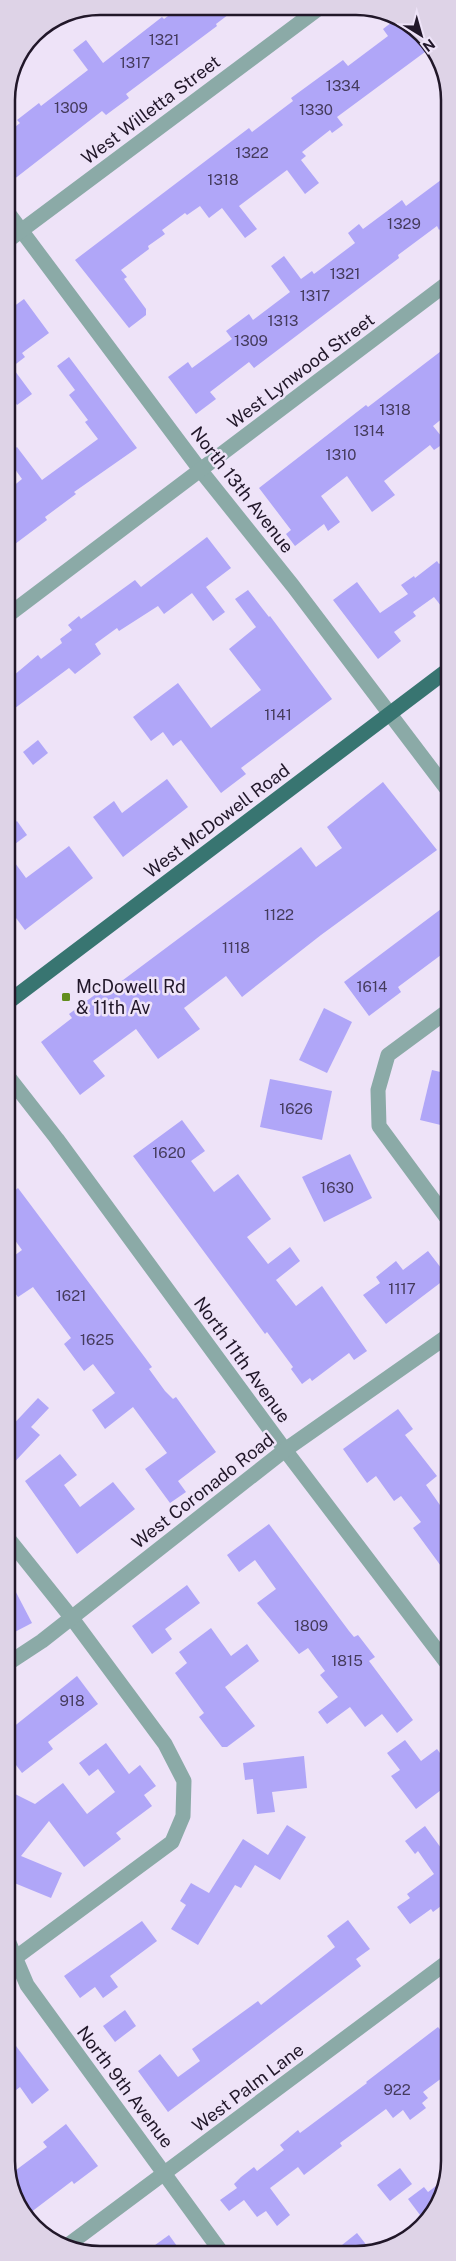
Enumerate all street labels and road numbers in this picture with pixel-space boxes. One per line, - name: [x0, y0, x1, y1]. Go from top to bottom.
- street label: West Willetta Street: [77, 51, 224, 169]
- street label: West Lynwood Street: [223, 309, 378, 433]
- street label: North 13th Avenue: [187, 422, 298, 557]
- street label: West McDowell Road: [140, 759, 293, 882]
- street label: North 11th Avenue: [190, 1293, 295, 1427]
- street label: West Coronado Road: [127, 1429, 278, 1553]
- street label: North 9th Avenue: [73, 2022, 178, 2152]
- street label: West Palm Lane: [188, 2039, 308, 2136]

